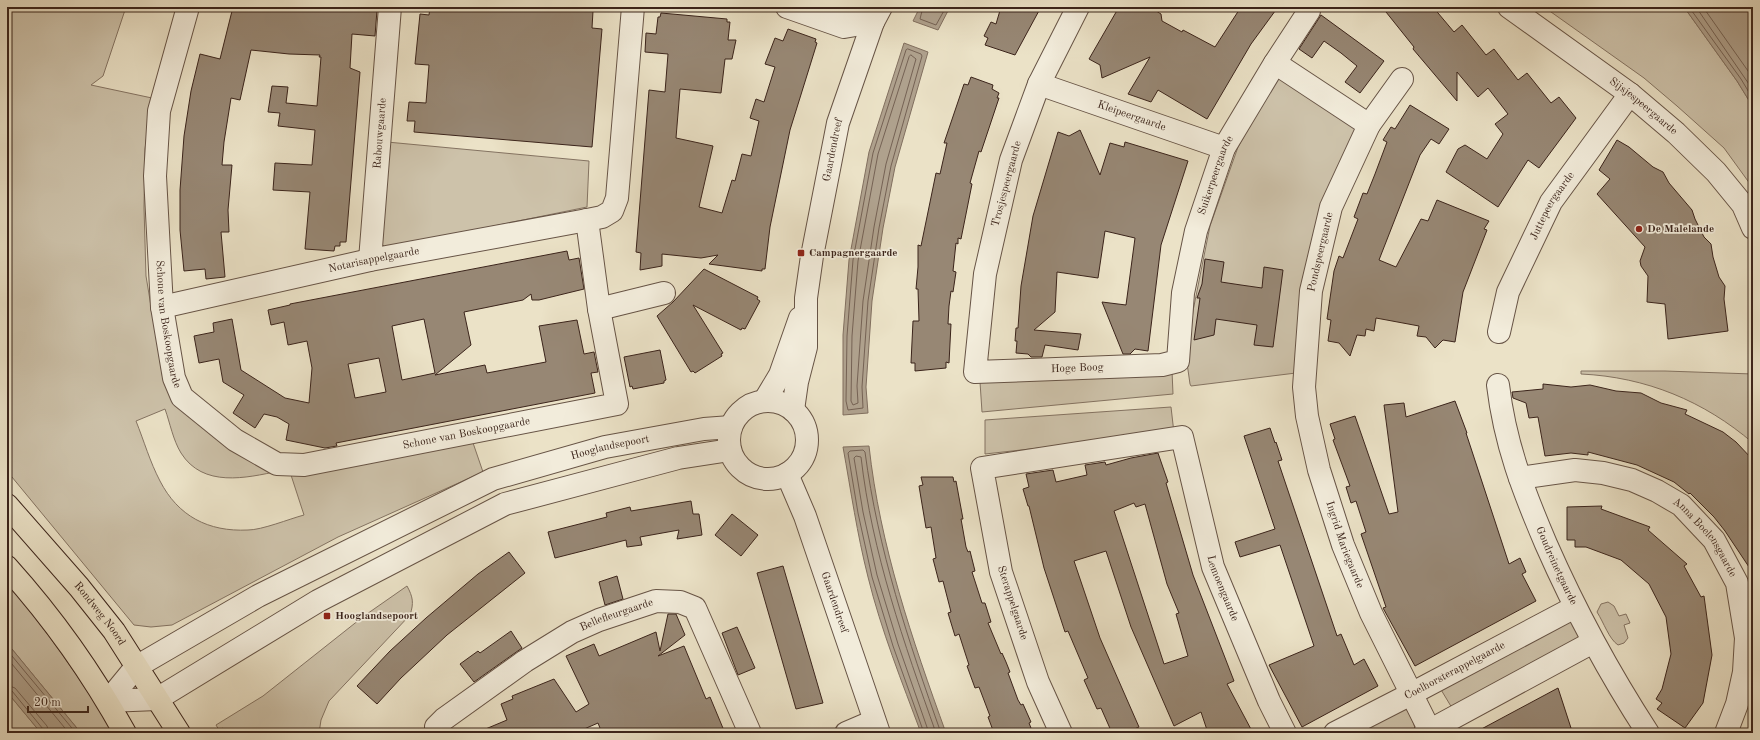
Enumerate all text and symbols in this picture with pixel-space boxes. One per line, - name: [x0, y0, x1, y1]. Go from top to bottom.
- street label: Sijsjespeergaarde: [1607, 76, 1679, 137]
- street label: Rabouwgaarde: [372, 98, 388, 169]
- street label: Kleipeergaarde: [1096, 99, 1167, 133]
- street label: Gaardendreef: [821, 116, 845, 182]
- street label: Suikerpeergaarde: [1196, 134, 1236, 216]
- street label: Trosjespeergaarde: [990, 140, 1024, 228]
- street label: Juttepeergaarde: [1528, 170, 1577, 242]
- street label: Pondspeergaarde: [1306, 211, 1336, 293]
- marker: De Malelande: [1634, 224, 1644, 234]
- place label: De Malelande: [1647, 224, 1714, 235]
- street label: Notarisappelgaarde: [327, 246, 420, 275]
- marker: Campagnergaarde: [796, 248, 806, 258]
- place label: Campagnergaarde: [809, 248, 898, 259]
- street label: Schone van Boskoopgaarde: [154, 260, 183, 390]
- street label: Hoge Boog: [1051, 362, 1104, 375]
- street label: Schone van Boskoopgaarde: [402, 416, 531, 451]
- street label: Hooglandsepoort: [569, 434, 650, 462]
- street label: Anna Boelensgaarde: [1671, 496, 1738, 579]
- street label: Ingrid Mariegaarde: [1324, 500, 1366, 590]
- street label: Goudreinetgaarde: [1534, 525, 1579, 607]
- street label: Lemoengaarde: [1205, 554, 1240, 623]
- street label: Sterappelgaarde: [995, 565, 1029, 641]
- street label: Gaardendreef: [819, 570, 850, 635]
- street label: Rondweg Noord: [72, 580, 127, 648]
- street label: Bellefleurgaarde: [578, 597, 655, 633]
- marker: Hooglandsepoort: [322, 611, 332, 621]
- place label: Hooglandsepoort: [335, 611, 418, 622]
- street label: Coelhorsterappelgaarde: [1403, 640, 1507, 702]
- scale bar: [28, 688, 88, 714]
- text: 20 m: [34, 697, 61, 709]

